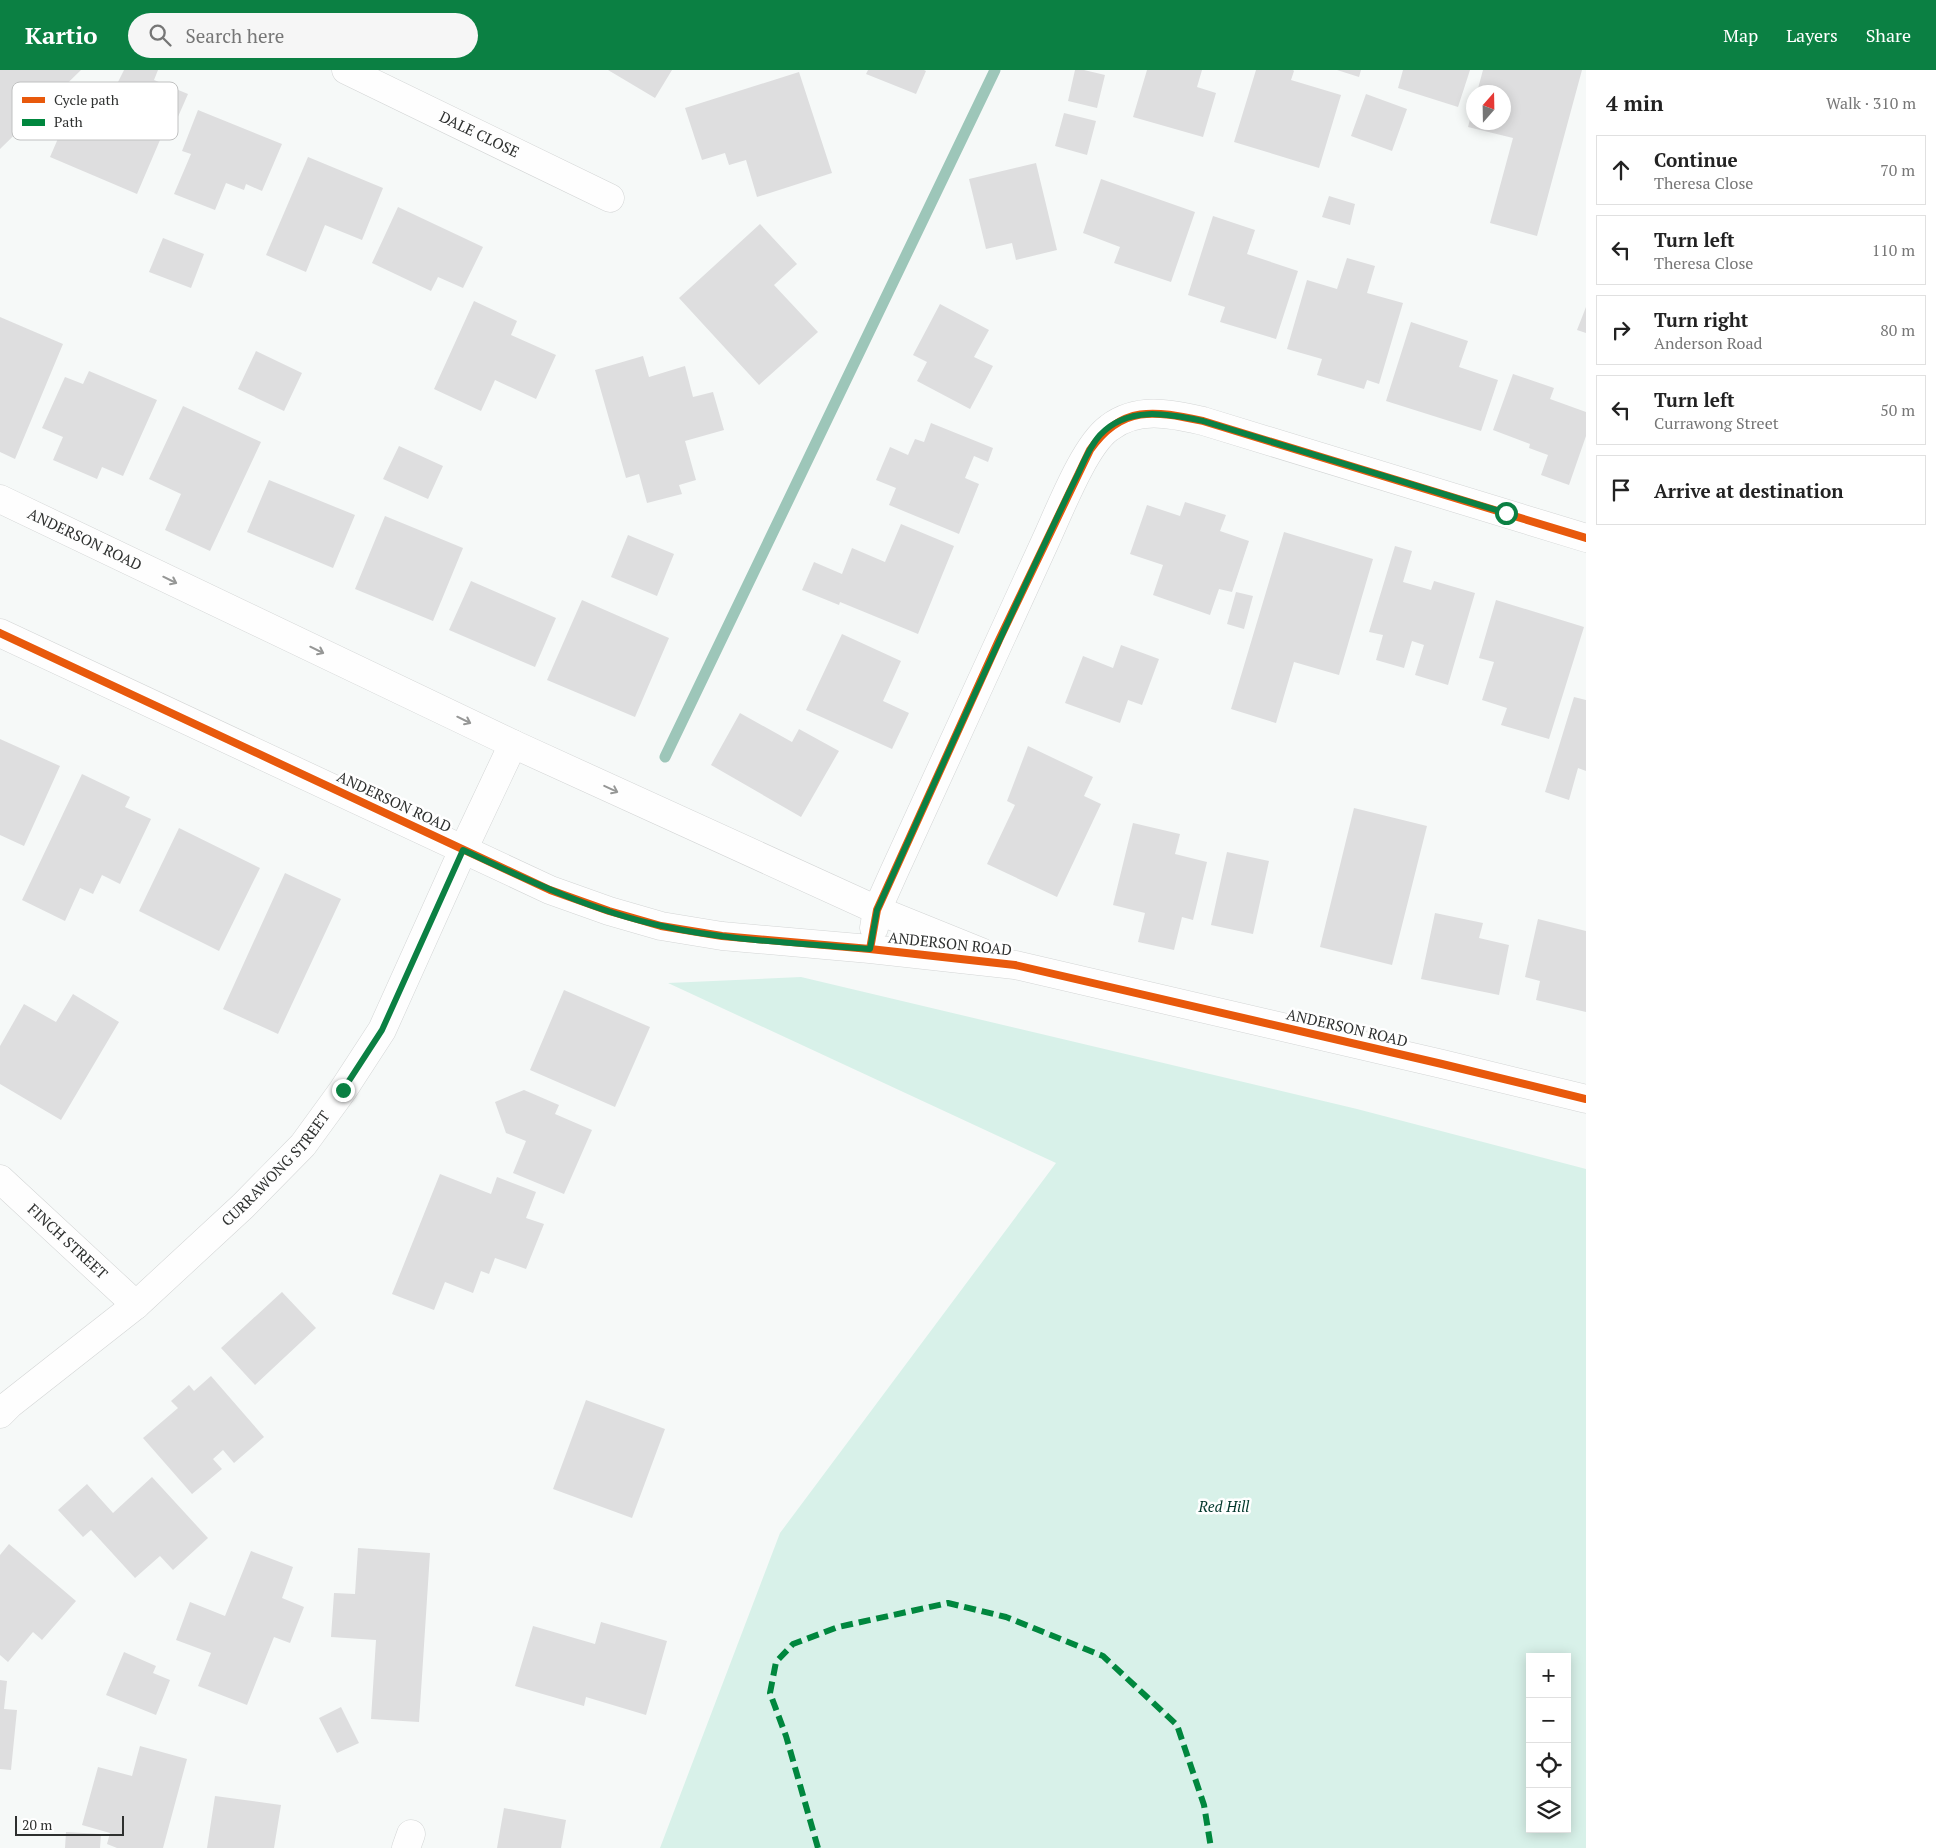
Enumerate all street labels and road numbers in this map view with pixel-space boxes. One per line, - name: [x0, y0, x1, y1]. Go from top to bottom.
- street label: DALE CLOSE: [436, 106, 523, 161]
- street label: ANDERSON ROAD: [25, 503, 146, 574]
- street label: ANDERSON ROAD: [334, 766, 455, 836]
- street label: ANDERSON ROAD: [887, 927, 1013, 959]
- street label: ANDERSON ROAD: [1284, 1003, 1410, 1051]
- street label: CURRAWONG STREET: [217, 1106, 334, 1230]
- street label: FINCH STREET: [24, 1199, 113, 1283]

